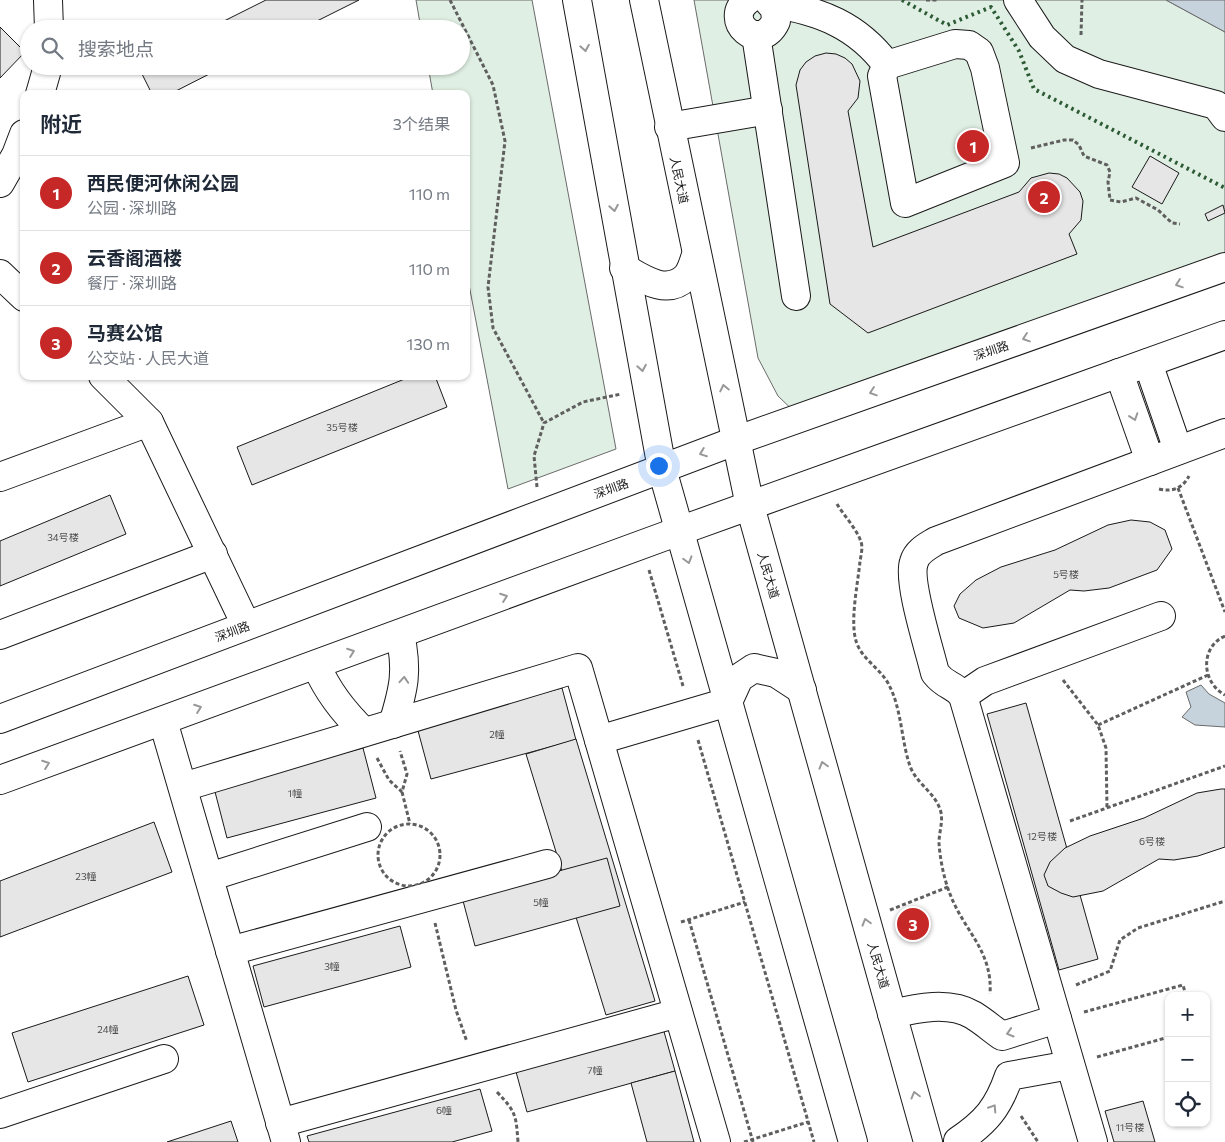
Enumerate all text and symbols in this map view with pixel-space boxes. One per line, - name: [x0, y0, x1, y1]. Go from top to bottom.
- search box: [20, 20, 470, 75]
- icon: search: [38, 34, 66, 62]
- text: 搜索地点: [78, 37, 154, 60]
- one-way arrow: [580, 44, 590, 52]
- text: 附近: [40, 111, 82, 136]
- text: 3个结果: [393, 114, 450, 133]
- pin: 1: [957, 127, 989, 165]
- street label: 人民大道: [668, 155, 692, 205]
- text: 西民便河休闲公园: [87, 171, 239, 194]
- pin: 2: [1028, 178, 1060, 216]
- text: 1: [52, 184, 60, 203]
- text: 110 m: [409, 184, 450, 203]
- text: 公园 · 深圳路: [87, 198, 177, 217]
- one-way arrow: [608, 204, 618, 212]
- text: 云香阁酒楼: [87, 246, 182, 269]
- text: 2: [51, 259, 61, 278]
- text: 110 m: [409, 259, 450, 278]
- text: 餐厅 · 深圳路: [87, 273, 177, 292]
- one-way arrow: [1175, 278, 1184, 288]
- text: 马赛公馆: [87, 321, 163, 344]
- one-way arrow: [1022, 332, 1031, 342]
- text: 3: [51, 334, 61, 353]
- text: 130 m: [407, 334, 450, 353]
- street label: 深圳路: [972, 338, 1010, 362]
- text: 公交站 · 人民大道: [87, 348, 209, 367]
- one-way arrow: [637, 364, 647, 372]
- one-way arrow: [720, 383, 730, 392]
- one-way arrow: [869, 386, 877, 396]
- one-way arrow: [1129, 412, 1139, 421]
- house number: 35号楼: [326, 421, 358, 433]
- one-way arrow: [700, 447, 708, 457]
- your location: [646, 453, 672, 479]
- street label: 深圳路: [592, 475, 630, 501]
- house number: 34号楼: [47, 531, 79, 543]
- street label: 人民大道: [756, 550, 782, 600]
- one-way arrow: [682, 555, 692, 564]
- house number: 5号楼: [1053, 568, 1079, 580]
- one-way arrow: [499, 593, 508, 603]
- street label: 深圳路: [213, 618, 251, 644]
- one-way arrow: [346, 648, 355, 658]
- one-way arrow: [399, 675, 410, 683]
- one-way arrow: [194, 704, 202, 714]
- house number: 2幢: [489, 728, 505, 740]
- one-way arrow: [41, 760, 50, 770]
- one-way arrow: [818, 762, 828, 770]
- house number: 1幢: [288, 787, 302, 799]
- house number: 12号楼: [1027, 830, 1057, 842]
- house number: 6号楼: [1139, 835, 1165, 847]
- house number: 23幢: [75, 870, 97, 882]
- house number: 5幢: [533, 896, 549, 908]
- pin: 3: [897, 905, 929, 943]
- one-way arrow: [862, 918, 872, 926]
- street label: 人民大道: [866, 940, 892, 990]
- house number: 3幢: [324, 960, 340, 972]
- map controls: [1165, 992, 1210, 1127]
- button: +: [1165, 992, 1210, 1037]
- house number: 24幢: [97, 1023, 119, 1035]
- one-way arrow: [1006, 1028, 1015, 1038]
- button: −: [1165, 1037, 1210, 1082]
- house number: 7幢: [587, 1064, 603, 1076]
- button: locate: [1165, 1082, 1210, 1127]
- one-way arrow: [910, 1091, 920, 1100]
- house number: 6幢: [436, 1104, 452, 1116]
- one-way arrow: [987, 1105, 997, 1114]
- house number: 11号楼: [1116, 1121, 1144, 1133]

